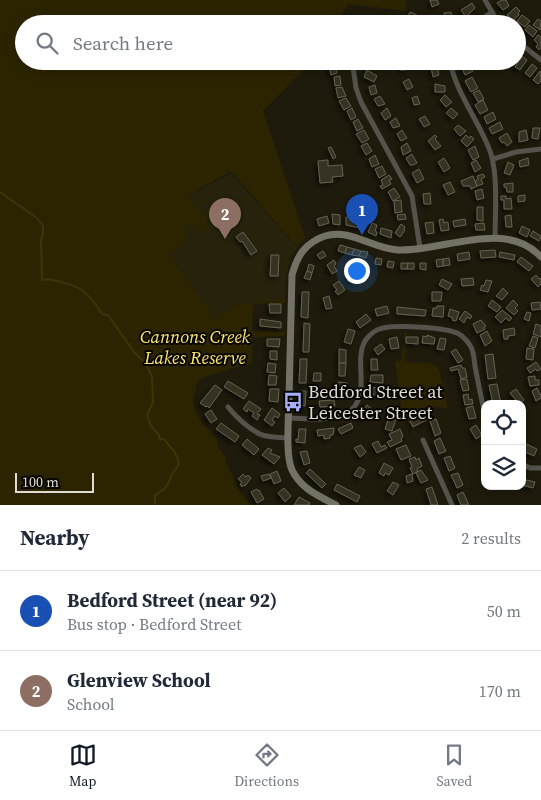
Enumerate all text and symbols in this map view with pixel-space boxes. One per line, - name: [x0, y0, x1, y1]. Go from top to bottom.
- search box: [15, 15, 526, 70]
- icon: search: [33, 29, 61, 57]
- text: Search here: [73, 30, 173, 56]
- pin: 1: [346, 194, 378, 235]
- pin: 2: [209, 198, 241, 239]
- your location: [344, 258, 370, 284]
- park label: Cannons Creek Lakes Reserve: [140, 324, 251, 370]
- place label: Bedford Street at Leicester Street: [308, 379, 442, 425]
- bus stop icon: Bedford Street at Leicester Street: [282, 391, 304, 413]
- map controls: [481, 400, 526, 490]
- button: locate: [481, 400, 526, 445]
- button: layers: [481, 445, 526, 490]
- scale bar: [15, 470, 94, 493]
- text: 100 m: [22, 472, 59, 492]
- text: Nearby: [20, 523, 90, 552]
- text: 2 results: [461, 527, 521, 549]
- text: Bedford Street (near 92): [67, 587, 277, 613]
- text: 1: [32, 600, 40, 622]
- text: 50 m: [487, 600, 521, 622]
- text: Bus stop · Bedford Street: [67, 613, 241, 635]
- text: Glenview School: [67, 667, 211, 693]
- text: 2: [32, 680, 40, 702]
- text: 170 m: [479, 680, 521, 702]
- text: School: [67, 693, 115, 715]
- tab: Map: [69, 741, 97, 791]
- tab: Directions: [234, 741, 299, 791]
- tab: Saved: [436, 741, 472, 791]

